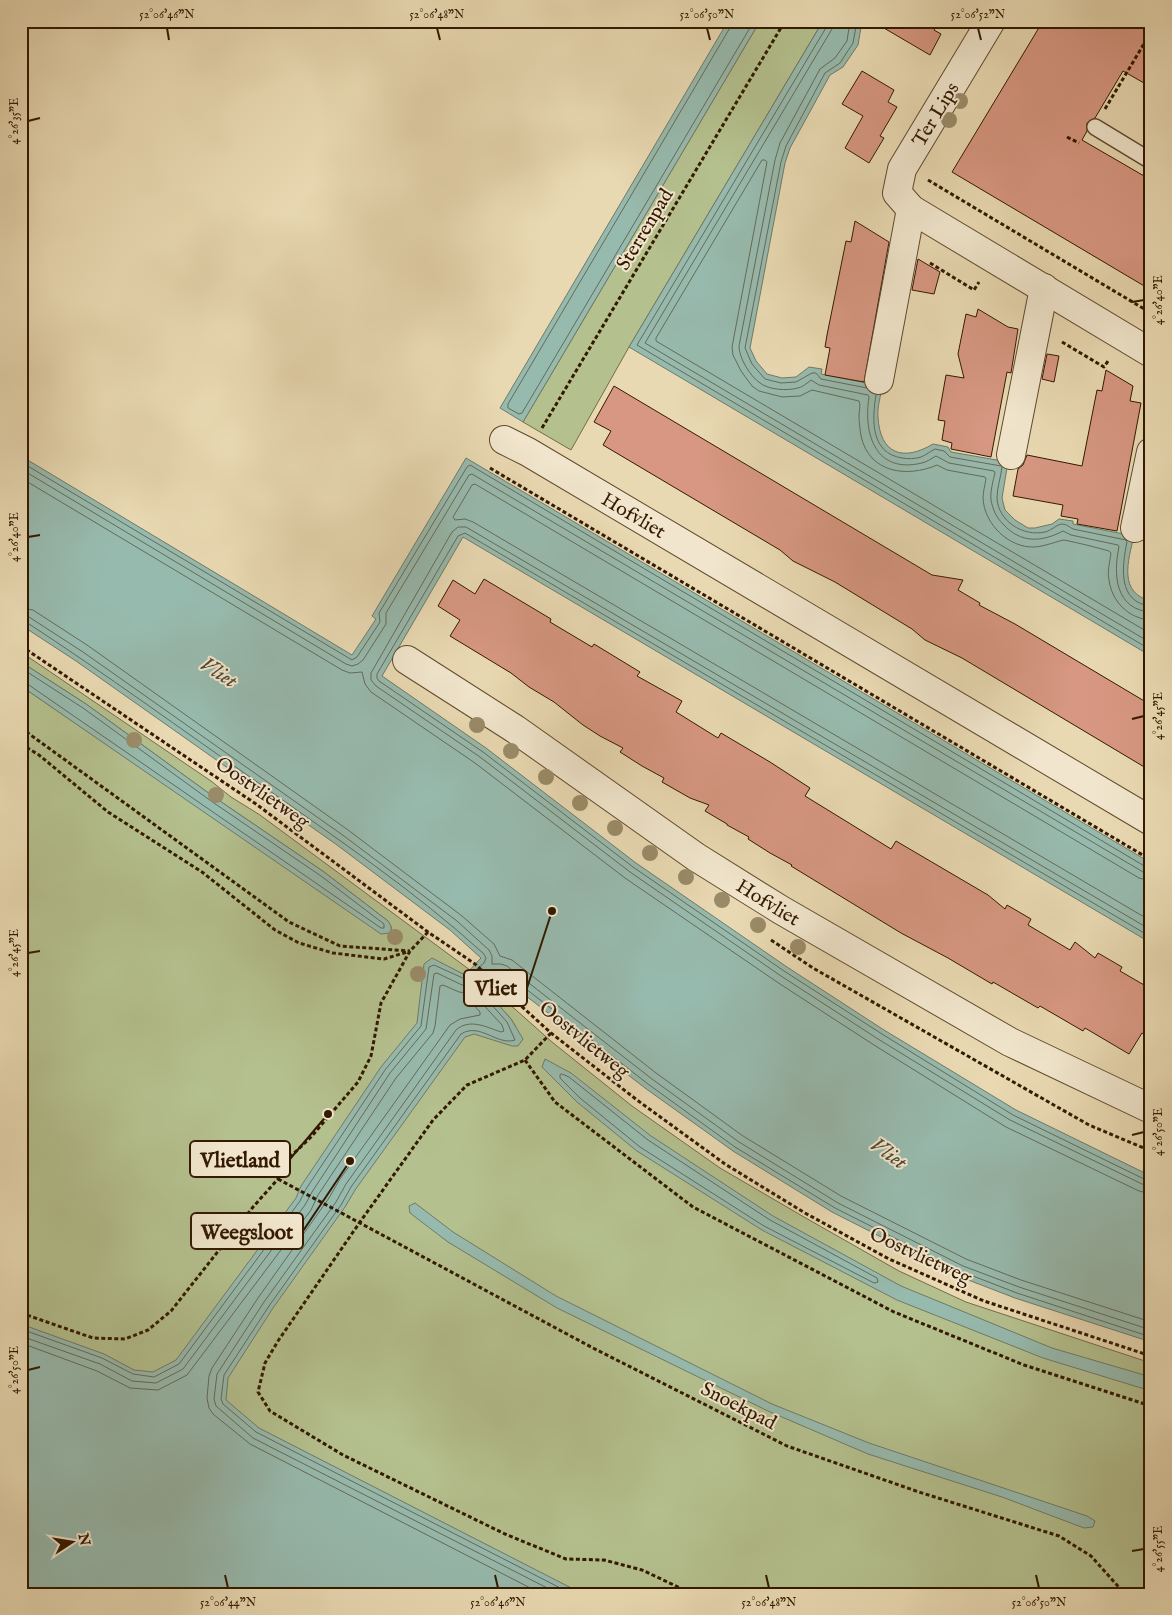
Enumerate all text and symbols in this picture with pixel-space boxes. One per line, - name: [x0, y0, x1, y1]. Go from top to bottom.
- text: 52°06'46"N: [139, 7, 195, 22]
- text: 52°06'48"N: [410, 7, 465, 22]
- text: 52°06'50"N: [680, 7, 735, 22]
- text: 52°06'52"N: [951, 7, 1006, 22]
- street label: Ter Lips: [907, 78, 965, 152]
- text: 4°26'35"E: [7, 98, 22, 144]
- street label: Sterrenpad: [611, 184, 680, 275]
- text: 4°26'40"E: [1151, 275, 1166, 325]
- street label: Hofvliet: [597, 487, 670, 545]
- text: 4°26'40"E: [7, 512, 22, 562]
- water label: Vliet: [195, 651, 243, 696]
- text: 4°26'45"E: [1151, 692, 1166, 740]
- street label: Oostvlietweg: [210, 751, 315, 836]
- street label: Hofvliet: [731, 874, 804, 932]
- text: 4°26'45"E: [7, 929, 22, 977]
- callout: Vliet: [464, 970, 527, 1006]
- text: Vliet: [474, 976, 518, 1003]
- street label: Oostvlietweg: [533, 996, 636, 1085]
- text: 4°26'50"E: [1151, 1108, 1166, 1156]
- water label: Vliet: [864, 1132, 913, 1177]
- callout: Vlietland: [190, 1141, 290, 1177]
- text: Vlietland: [199, 1148, 281, 1175]
- callout: Weegsloot: [191, 1213, 303, 1249]
- text: Weegsloot: [200, 1220, 294, 1247]
- street label: Oostvlietweg: [865, 1222, 976, 1291]
- text: 4°26'50"E: [7, 1346, 22, 1394]
- street label: Snoekpad: [696, 1377, 781, 1436]
- north arrow: [48, 1518, 98, 1568]
- text: 4°26'55"E: [1151, 1526, 1166, 1572]
- text: N: [73, 1531, 94, 1547]
- text: 52°06'44"N: [200, 1595, 257, 1610]
- text: 52°06'46"N: [470, 1595, 526, 1610]
- text: 52°06'48"N: [742, 1595, 797, 1610]
- text: 52°06'50"N: [1012, 1595, 1067, 1610]

